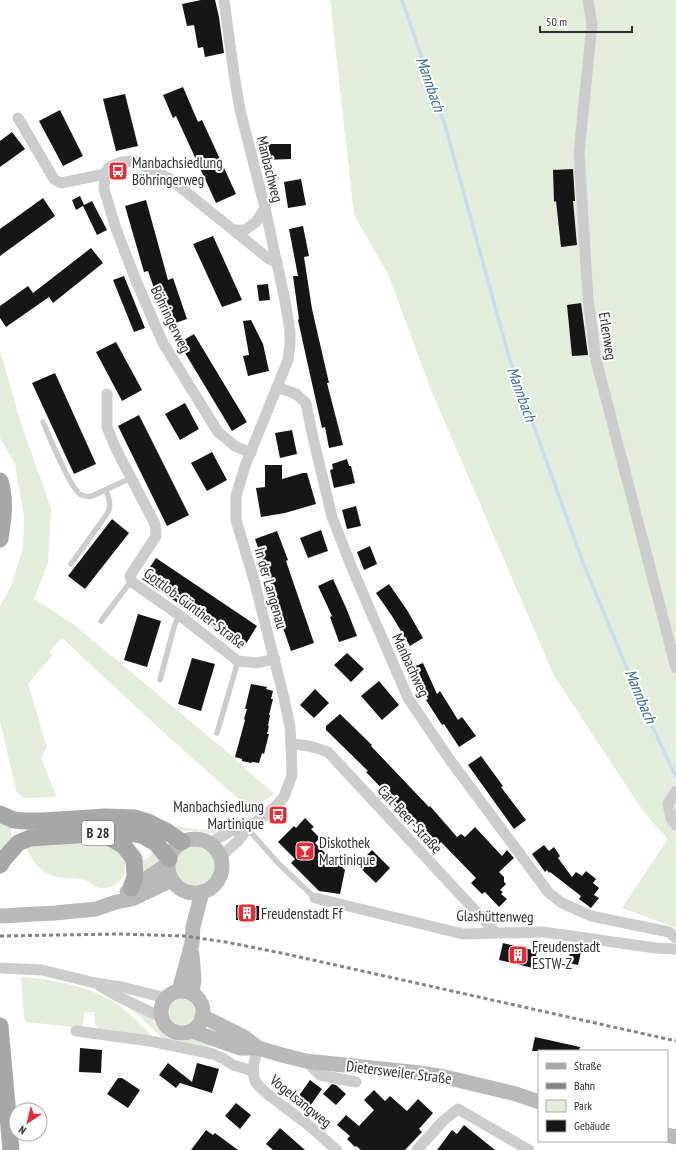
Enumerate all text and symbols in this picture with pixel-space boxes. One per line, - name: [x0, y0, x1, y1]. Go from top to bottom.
- scale bar: [540, 8, 632, 34]
- text: 50 m: [546, 14, 567, 29]
- water label: Mannbach: [412, 54, 450, 115]
- street label: Manbachweg: [253, 134, 287, 204]
- place label: Manbachsiedlung Böhringerweg: [132, 153, 223, 189]
- bus stop icon: Manbachsiedlung Böhringerweg: [107, 160, 129, 182]
- street label: Böhringerweg: [147, 282, 195, 356]
- street label: Erlenweg: [595, 311, 621, 361]
- water label: Mannbach: [503, 364, 541, 425]
- street label: In der Langenau: [250, 545, 292, 631]
- street label: Gottlob-Günther-Straße: [140, 563, 250, 653]
- street label: Manbachweg: [388, 630, 434, 700]
- water label: Mannbach: [621, 666, 662, 727]
- street label: Carl-Beer-Straße: [374, 781, 446, 857]
- place label: Manbachsiedlung Martinique: [173, 797, 264, 833]
- bus stop icon: Manbachsiedlung Martinique: [267, 804, 289, 826]
- road number: B 28: [82, 821, 114, 845]
- place label: Diskothek Martinique: [319, 833, 375, 869]
- bar icon: Diskothek Martinique: [294, 840, 316, 862]
- building icon: Freudenstadt Ff: [236, 902, 258, 924]
- place label: Freudenstadt Ff: [261, 904, 343, 923]
- street label: Glashüttenweg: [456, 906, 534, 926]
- place label: Freudenstadt ESTW-Z: [532, 937, 600, 973]
- building icon: Freudenstadt ESTW-Z: [507, 944, 529, 966]
- legend: [538, 1050, 668, 1142]
- street label: Dietersweiler Straße: [345, 1056, 453, 1088]
- text: Straße: [574, 1058, 601, 1073]
- street label: Vogelsangweg: [265, 1070, 336, 1132]
- text: Bahn: [574, 1078, 595, 1093]
- text: Park: [574, 1098, 592, 1113]
- north arrow: [8, 1102, 48, 1142]
- text: Gebäude: [574, 1118, 610, 1133]
- text: N: [16, 1123, 29, 1138]

